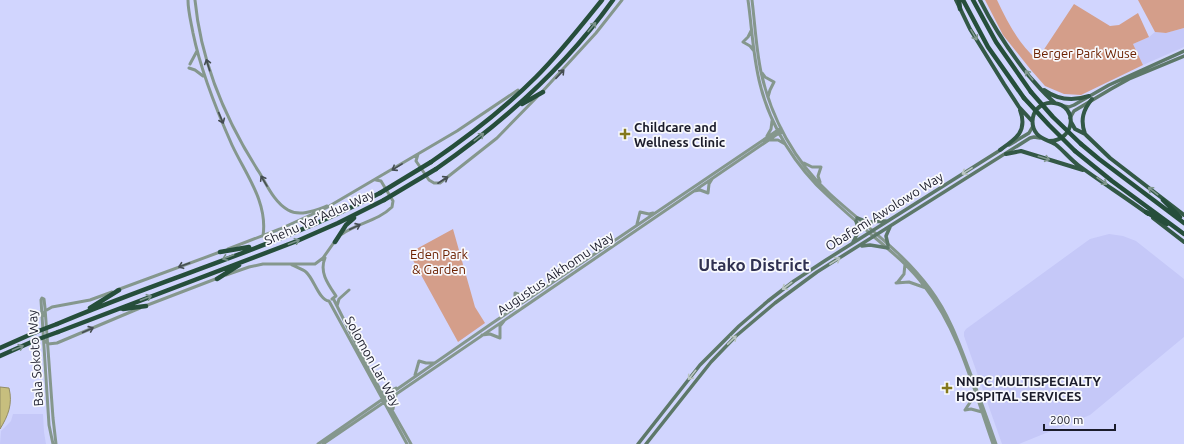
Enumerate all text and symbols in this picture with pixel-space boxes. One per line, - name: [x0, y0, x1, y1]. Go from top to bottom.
- one-way arrow: [587, 22, 596, 33]
- one-way arrow: [970, 29, 978, 41]
- park label: Berger Park Wuse: [1033, 46, 1137, 60]
- one-way arrow: [204, 58, 211, 71]
- one-way arrow: [555, 69, 564, 79]
- one-way arrow: [1024, 69, 1033, 80]
- one-way arrow: [217, 112, 225, 124]
- place label: Childcare and Wellness Clinic: [634, 120, 726, 149]
- marker: Childcare and Wellness Clinic: [619, 128, 631, 140]
- one-way arrow: [474, 133, 485, 142]
- one-way arrow: [1037, 155, 1050, 162]
- one-way arrow: [391, 163, 403, 171]
- one-way arrow: [962, 167, 973, 175]
- street label: Obafemi Awolowo Way: [823, 169, 945, 253]
- one-way arrow: [260, 175, 268, 187]
- one-way arrow: [437, 175, 449, 183]
- one-way arrow: [1096, 177, 1107, 185]
- street label: Shehu Yar'Adua Way: [262, 187, 376, 247]
- one-way arrow: [1147, 187, 1158, 196]
- one-way arrow: [348, 223, 360, 230]
- street label: Augustus Aikhomu Way: [494, 229, 616, 317]
- one-way arrow: [288, 238, 300, 246]
- park label: Eden Park & Garden: [410, 247, 469, 276]
- one-way arrow: [223, 254, 235, 262]
- district label: Utako District: [698, 255, 810, 274]
- one-way arrow: [829, 257, 841, 265]
- one-way arrow: [178, 262, 190, 270]
- one-way arrow: [782, 282, 793, 290]
- one-way arrow: [140, 294, 152, 302]
- street label: Bala Sokoto Way: [25, 309, 45, 407]
- street label: Solomon Lar Way: [342, 314, 404, 408]
- one-way arrow: [82, 326, 94, 334]
- one-way arrow: [727, 336, 737, 345]
- one-way arrow: [12, 343, 24, 351]
- one-way arrow: [688, 369, 697, 380]
- place label: NNPC MULTISPECIALTY HOSPITAL SERVICES: [956, 374, 1101, 403]
- marker: NNPC MULTISPECIALTY HOSPITAL SERVICES: [941, 382, 953, 394]
- scale bar: [1044, 406, 1115, 432]
- text: 200 m: [1050, 413, 1083, 426]

